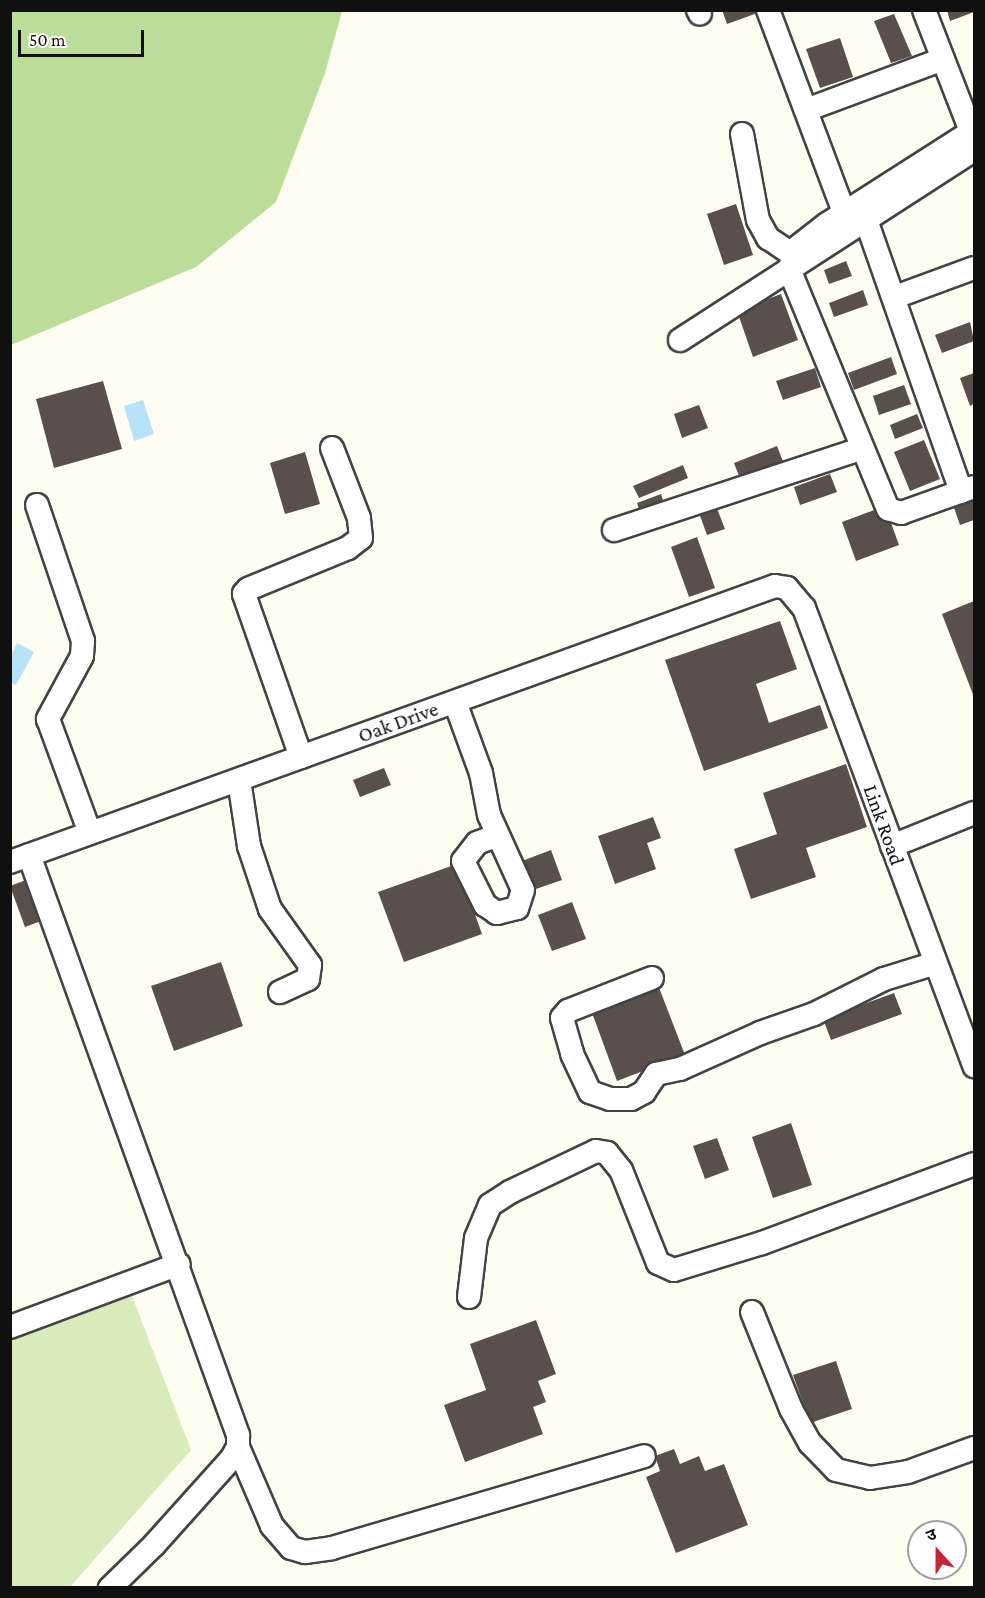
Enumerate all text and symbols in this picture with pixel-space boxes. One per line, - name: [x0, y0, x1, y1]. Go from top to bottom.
- scale bar: [21, 18, 147, 56]
- text: 50 m: [29, 30, 66, 50]
- street label: Oak Drive: [354, 696, 442, 748]
- street label: Link Road: [858, 781, 910, 869]
- north arrow: [907, 1520, 967, 1580]
- text: उ: [924, 1525, 939, 1544]

